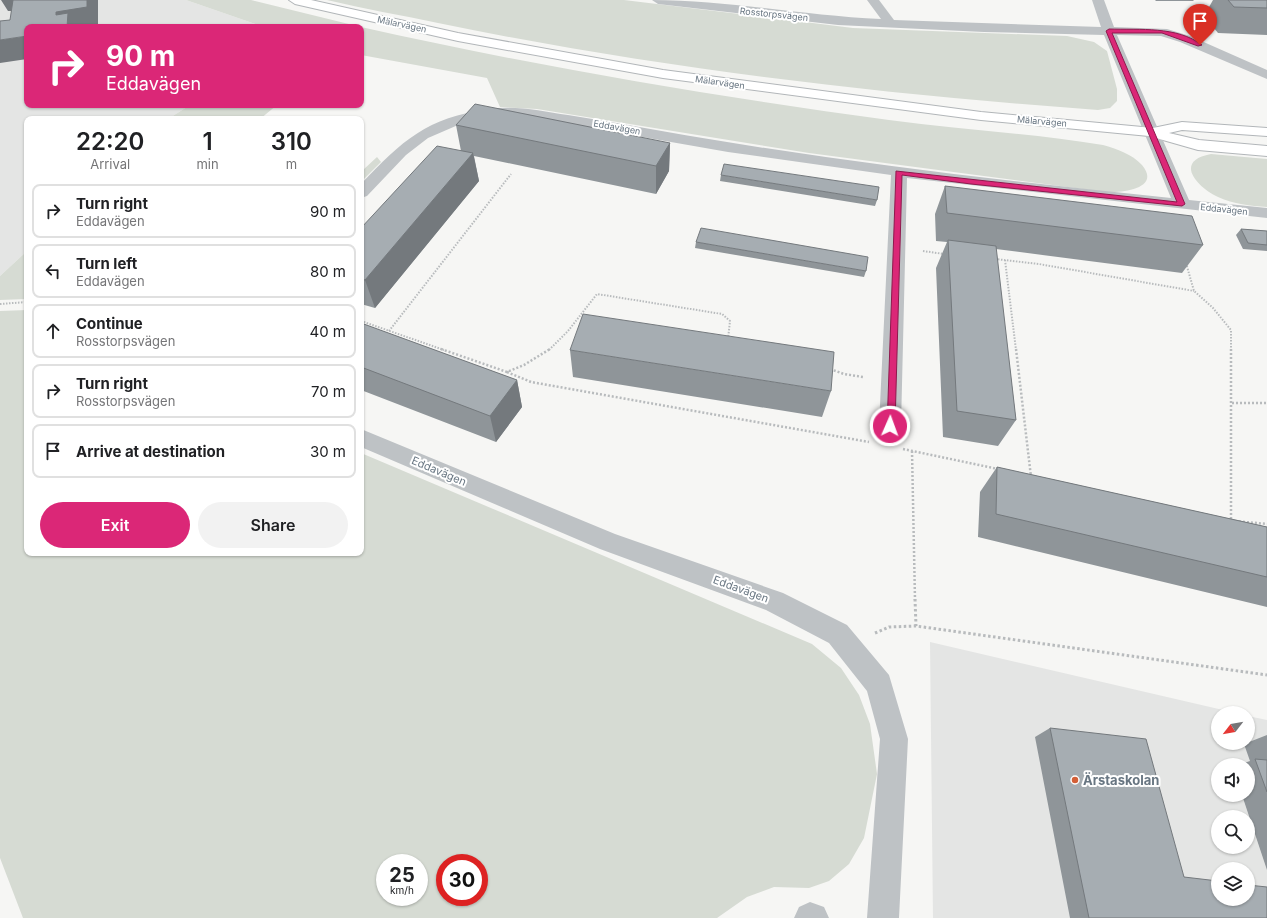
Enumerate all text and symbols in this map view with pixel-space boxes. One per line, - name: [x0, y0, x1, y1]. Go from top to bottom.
- pin: [1183, 4, 1217, 45]
- street label: Rosstorpsvägen: [739, 5, 809, 23]
- icon: arrive: [1189, 10, 1211, 32]
- street label: Mälarvägen: [376, 13, 428, 35]
- text: 90 m: [106, 39, 175, 73]
- icon: right: [40, 40, 92, 92]
- text: Eddavägen: [106, 73, 201, 94]
- street label: Mälarvägen: [694, 73, 746, 91]
- street label: Mälarvägen: [1017, 113, 1067, 129]
- street label: Eddavägen: [593, 117, 641, 137]
- text: 22:20: [76, 127, 144, 156]
- text: 1: [202, 127, 213, 156]
- text: 310: [271, 127, 312, 156]
- text: Arrival: [90, 156, 130, 172]
- text: min: [196, 156, 219, 172]
- text: m: [286, 156, 297, 172]
- text: Turn right: [76, 194, 148, 213]
- icon: right: [42, 200, 64, 222]
- street label: Eddavägen: [1200, 201, 1248, 217]
- text: 90 m: [310, 202, 346, 221]
- text: Eddavägen: [76, 213, 145, 229]
- text: Turn left: [76, 254, 137, 273]
- icon: left: [42, 260, 64, 282]
- text: 80 m: [310, 262, 346, 281]
- text: Eddavägen: [76, 273, 145, 289]
- text: Continue: [76, 314, 143, 333]
- icon: ahead: [42, 320, 64, 342]
- text: 40 m: [309, 322, 346, 341]
- text: Rosstorpsvägen: [76, 333, 175, 349]
- text: Turn right: [76, 374, 148, 393]
- icon: right: [42, 380, 64, 402]
- text: 70 m: [311, 382, 346, 401]
- text: Rosstorpsvägen: [76, 393, 175, 409]
- position arrow: [869, 405, 911, 447]
- icon: arrive: [42, 440, 64, 462]
- text: Arrive at destination: [76, 442, 225, 461]
- text: 30 m: [310, 442, 346, 461]
- street label: Eddavägen: [410, 453, 468, 489]
- button: Exit: [40, 502, 190, 548]
- button: Share: [198, 502, 348, 548]
- street label: Eddavägen: [711, 572, 771, 606]
- north arrow: [1211, 706, 1255, 750]
- map controls: [1211, 706, 1255, 906]
- button: sound: [1211, 758, 1255, 802]
- place label: Ärstaskolan: [1083, 772, 1159, 788]
- marker: Ärstaskolan: [1070, 775, 1080, 785]
- button: search: [1211, 810, 1255, 854]
- speed limit sign: 30: [436, 854, 488, 906]
- button: layers: [1211, 862, 1255, 906]
- text: 25: [389, 863, 415, 887]
- text: km/h: [390, 884, 414, 896]

